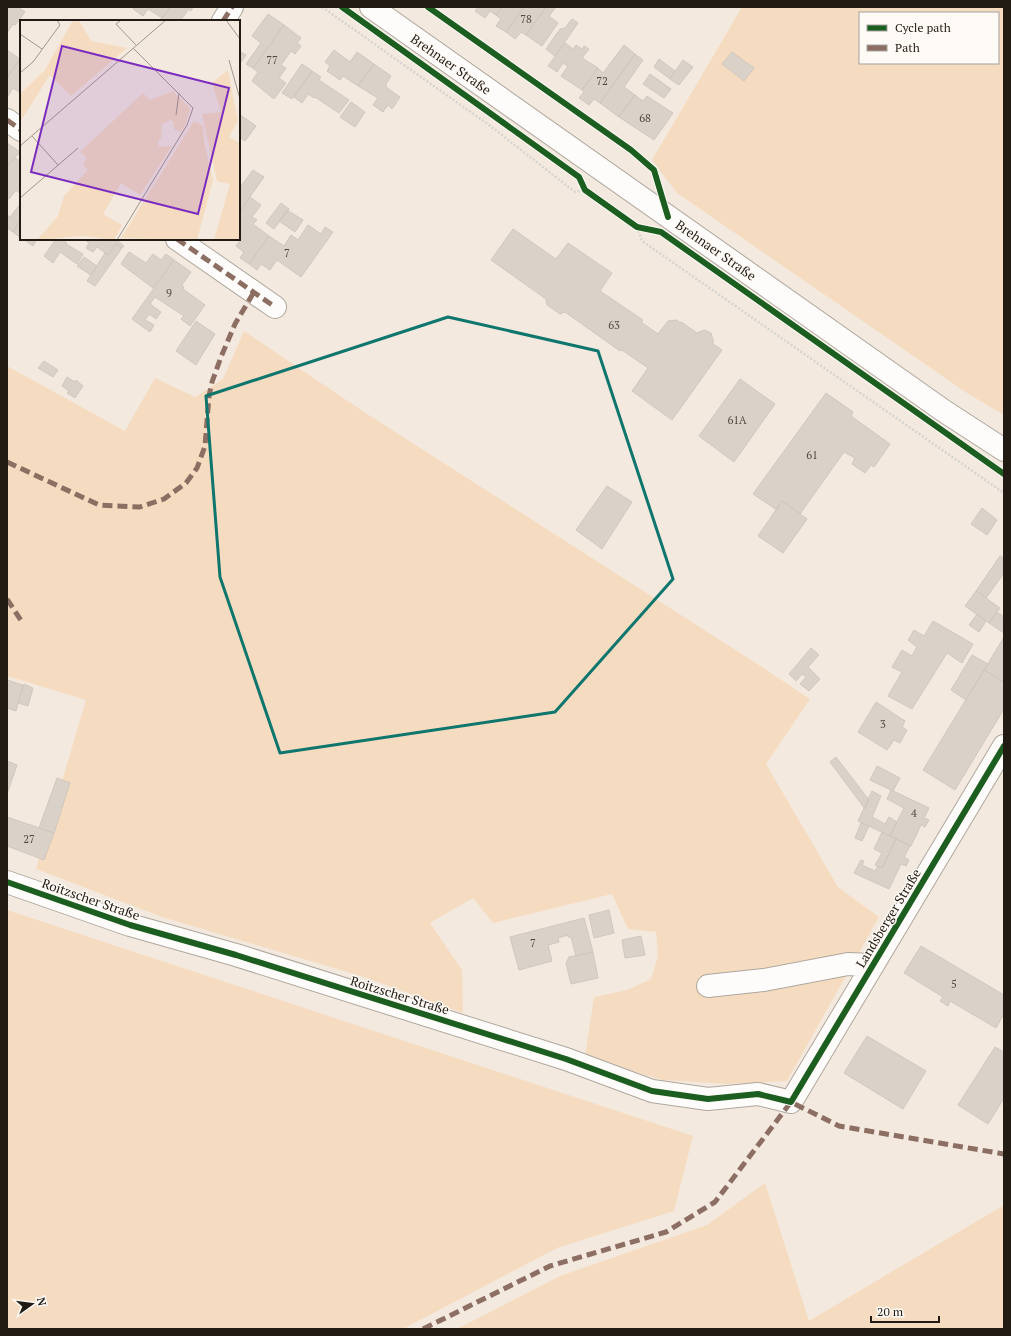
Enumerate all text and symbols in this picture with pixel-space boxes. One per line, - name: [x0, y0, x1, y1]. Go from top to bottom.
- house number: 78: [520, 12, 532, 26]
- legend: [859, 12, 999, 64]
- inset map: [20, 20, 240, 240]
- text: Cycle path: [895, 20, 951, 35]
- street label: Brehnaer Straße: [407, 30, 495, 98]
- text: Path: [895, 40, 920, 55]
- house number: 77: [266, 53, 278, 67]
- house number: 72: [596, 74, 608, 88]
- house number: 68: [639, 111, 651, 125]
- street label: Brehnaer Straße: [672, 216, 760, 284]
- house number: 7: [284, 246, 290, 260]
- house number: 9: [166, 286, 172, 300]
- house number: 63: [608, 318, 620, 332]
- house number: 61A: [727, 413, 747, 427]
- house number: 61: [806, 448, 818, 462]
- house number: 3: [880, 717, 886, 731]
- house number: 4: [911, 806, 917, 820]
- house number: 27: [23, 832, 35, 846]
- street label: Landsberger Straße: [851, 865, 925, 971]
- street label: Roitzscher Straße: [40, 874, 142, 924]
- house number: 7: [530, 936, 536, 950]
- street label: Roitzscher Straße: [348, 971, 452, 1019]
- house number: 5: [951, 977, 957, 991]
- north arrow: [12, 1284, 52, 1324]
- text: N: [34, 1296, 50, 1308]
- scale bar: [871, 1298, 939, 1324]
- text: 20 m: [877, 1304, 904, 1319]

